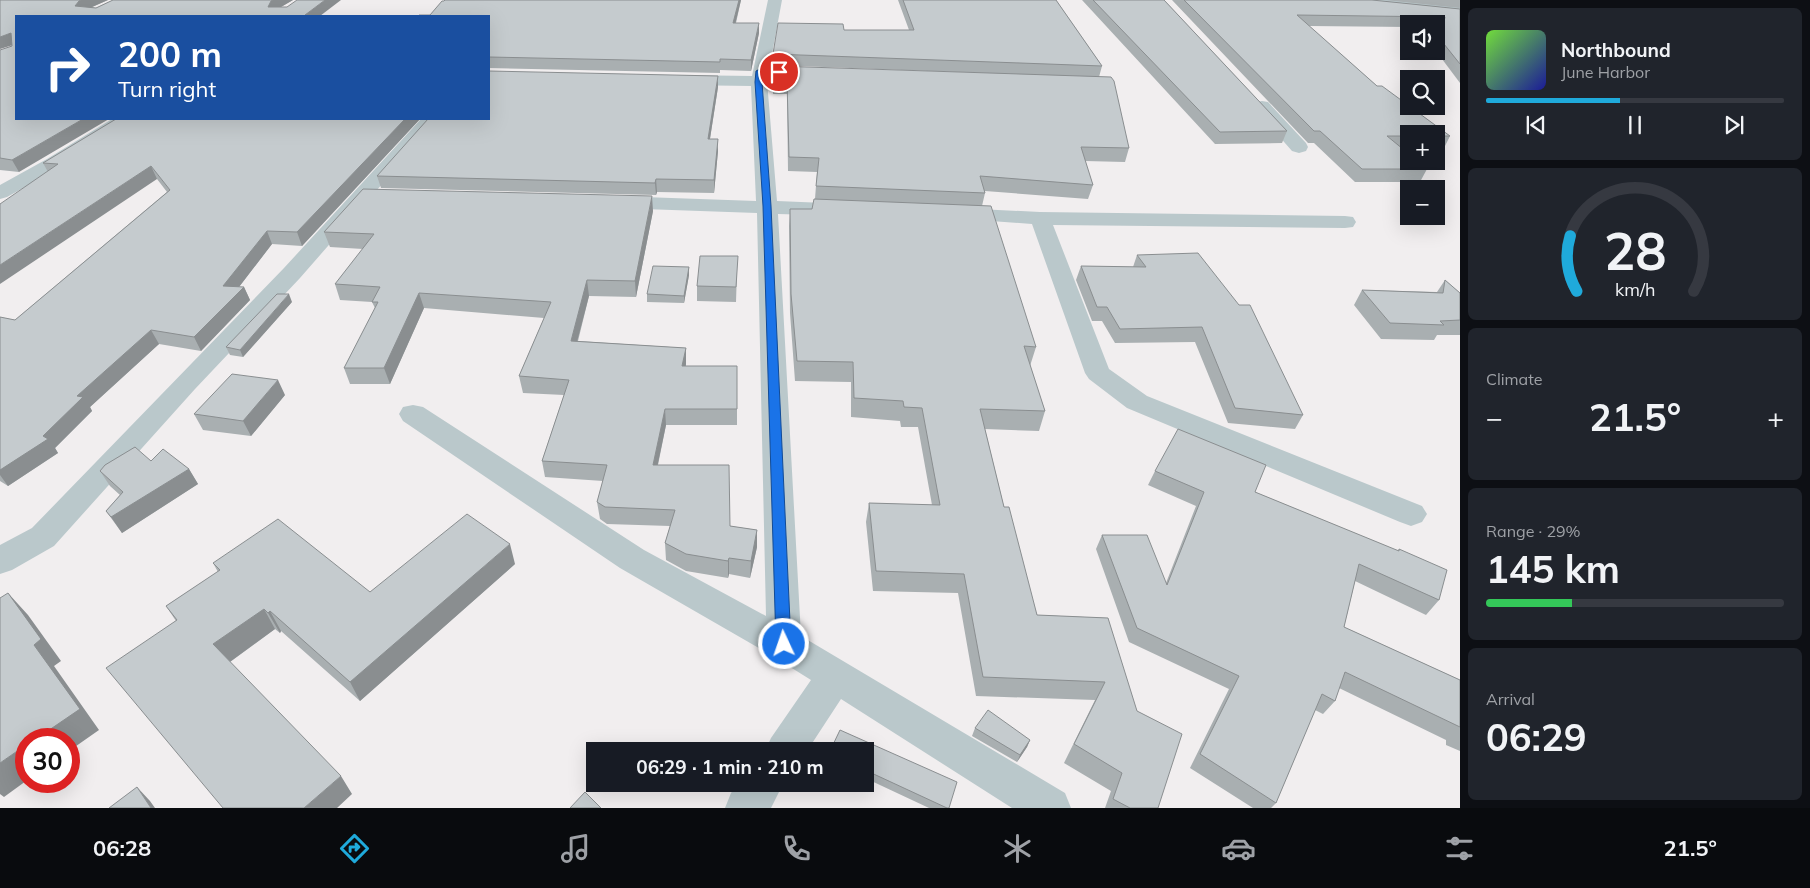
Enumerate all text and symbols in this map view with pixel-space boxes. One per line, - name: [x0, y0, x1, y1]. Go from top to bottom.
- map controls: [1400, 15, 1445, 225]
- button: sound: [1400, 15, 1445, 60]
- text: 200 m: [118, 32, 222, 76]
- icon: right: [35, 35, 100, 100]
- text: Northbound: [1561, 38, 1671, 62]
- pin: [758, 51, 800, 93]
- icon: arrive: [765, 58, 793, 86]
- text: June Harbor: [1561, 62, 1650, 82]
- button: search: [1400, 70, 1445, 115]
- text: Turn right: [118, 75, 216, 103]
- icon: previous: [1522, 111, 1550, 139]
- icon: pause: [1621, 111, 1649, 139]
- icon: next: [1720, 111, 1748, 139]
- button: +: [1400, 125, 1445, 170]
- button: −: [1400, 180, 1445, 225]
- text: 28: [1604, 218, 1666, 283]
- text: km/h: [1615, 278, 1655, 300]
- text: Climate: [1486, 369, 1542, 389]
- text: 21.5°: [1589, 393, 1681, 441]
- text: −: [1486, 400, 1503, 435]
- text: +: [1767, 400, 1784, 435]
- text: Range · 29%: [1486, 521, 1581, 541]
- text: 145 km: [1486, 545, 1620, 593]
- position arrow: [757, 617, 809, 669]
- text: Arrival: [1486, 689, 1535, 709]
- text: 06:29: [1486, 713, 1587, 761]
- speed limit sign: 30: [15, 728, 80, 793]
- text: 06:29 · 1 min · 210 m: [636, 755, 824, 779]
- icon: directions: [337, 831, 372, 866]
- icon: music: [558, 831, 593, 866]
- icon: phone: [779, 831, 814, 866]
- icon: climate: [1000, 831, 1035, 866]
- icon: car: [1221, 831, 1256, 866]
- icon: filters: [1442, 831, 1477, 866]
- text: 06:28: [93, 834, 151, 862]
- text: 21.5°: [1664, 834, 1717, 862]

